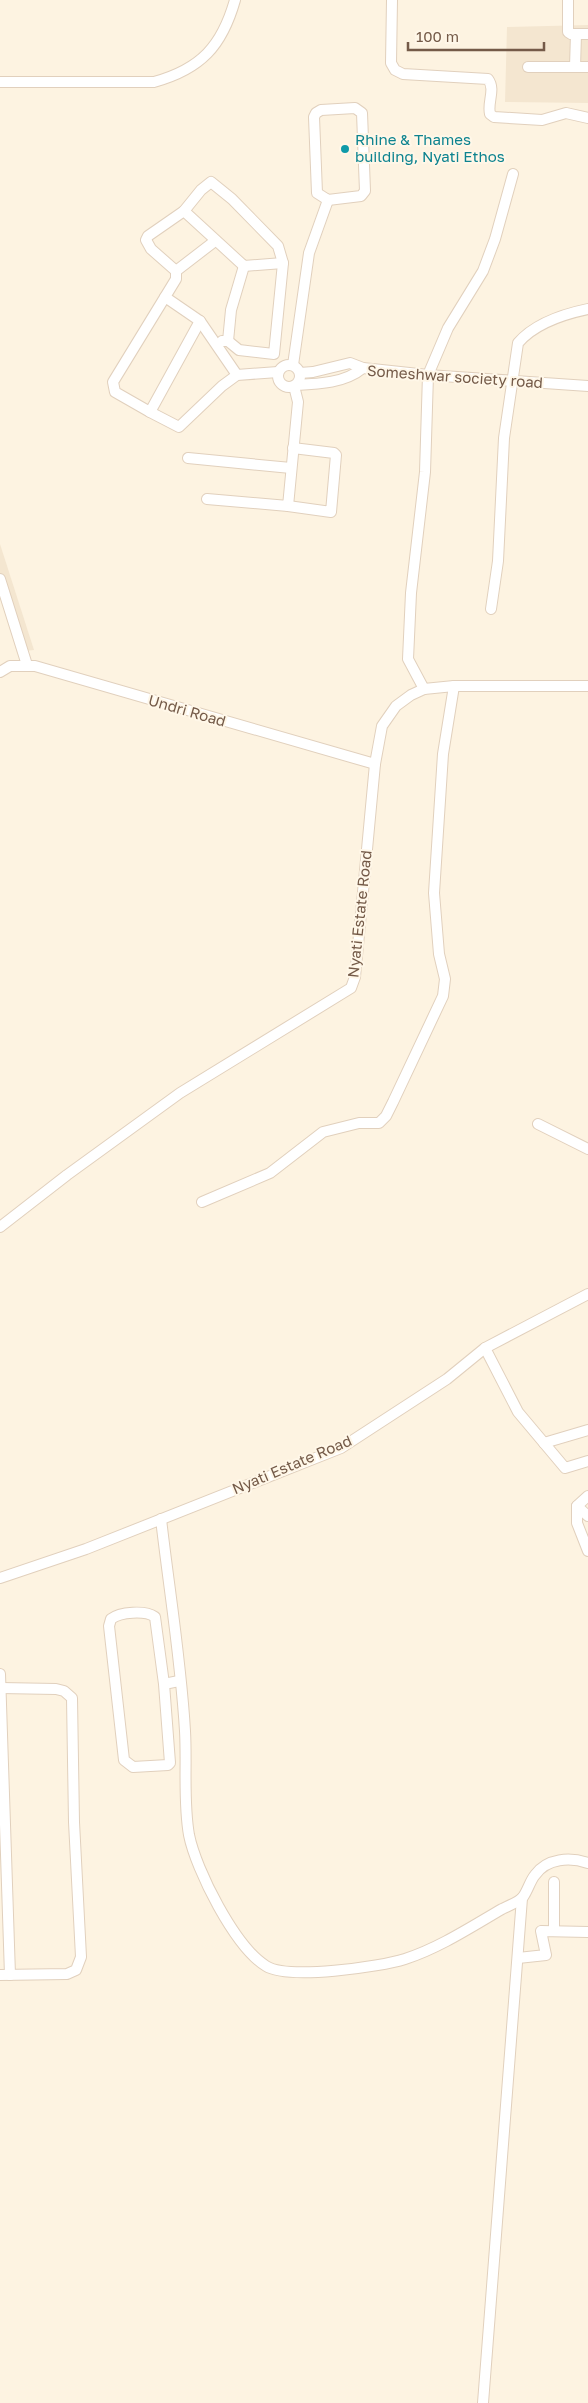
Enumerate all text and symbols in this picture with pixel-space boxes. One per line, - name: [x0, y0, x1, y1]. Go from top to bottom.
- scale bar: [408, 20, 544, 52]
- text: 100 m: [416, 27, 459, 45]
- place label: Rhine & Thames building, Nyati Ethos: [355, 130, 505, 165]
- marker: Rhine & Thames building, Nyati Ethos: [339, 143, 351, 155]
- street label: Someshwar society road: [367, 361, 544, 391]
- street label: Undri Road: [146, 690, 228, 730]
- street label: Nyati Estate Road: [343, 849, 375, 979]
- street label: Nyati Estate Road: [229, 1431, 354, 1497]

